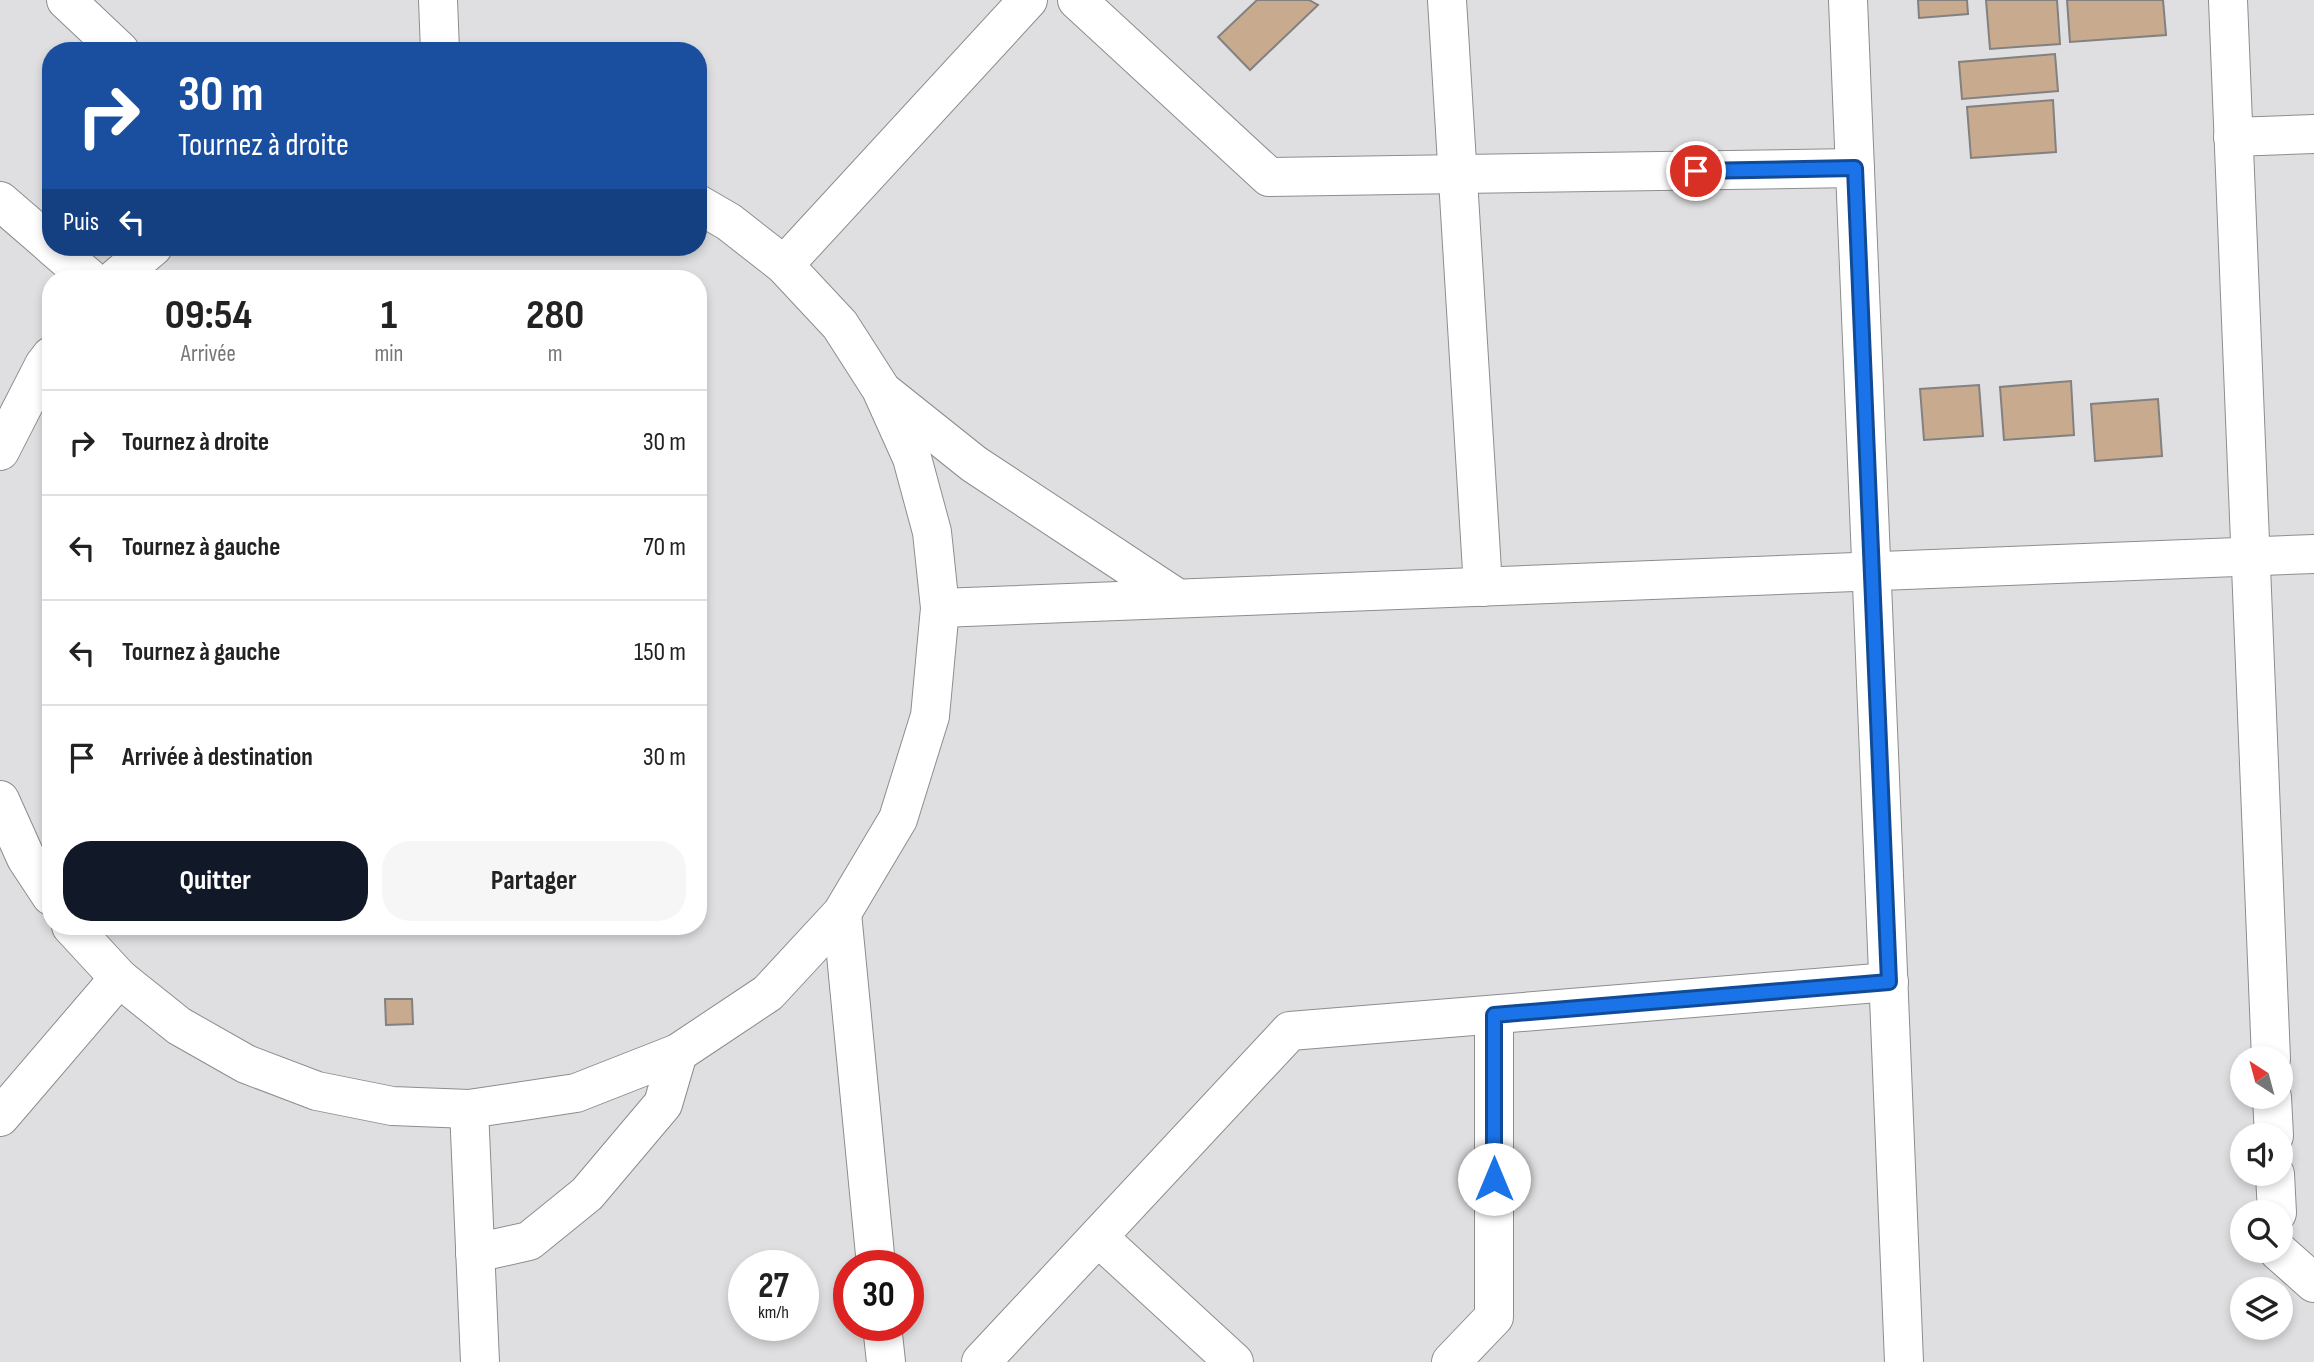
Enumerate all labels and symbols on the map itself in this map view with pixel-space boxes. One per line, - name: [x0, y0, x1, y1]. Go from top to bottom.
- pin: [1666, 141, 1726, 201]
- north arrow: [2230, 1046, 2292, 1110]
- position arrow: [1457, 1142, 1531, 1216]
- speed limit sign: 30: [833, 1250, 924, 1341]

